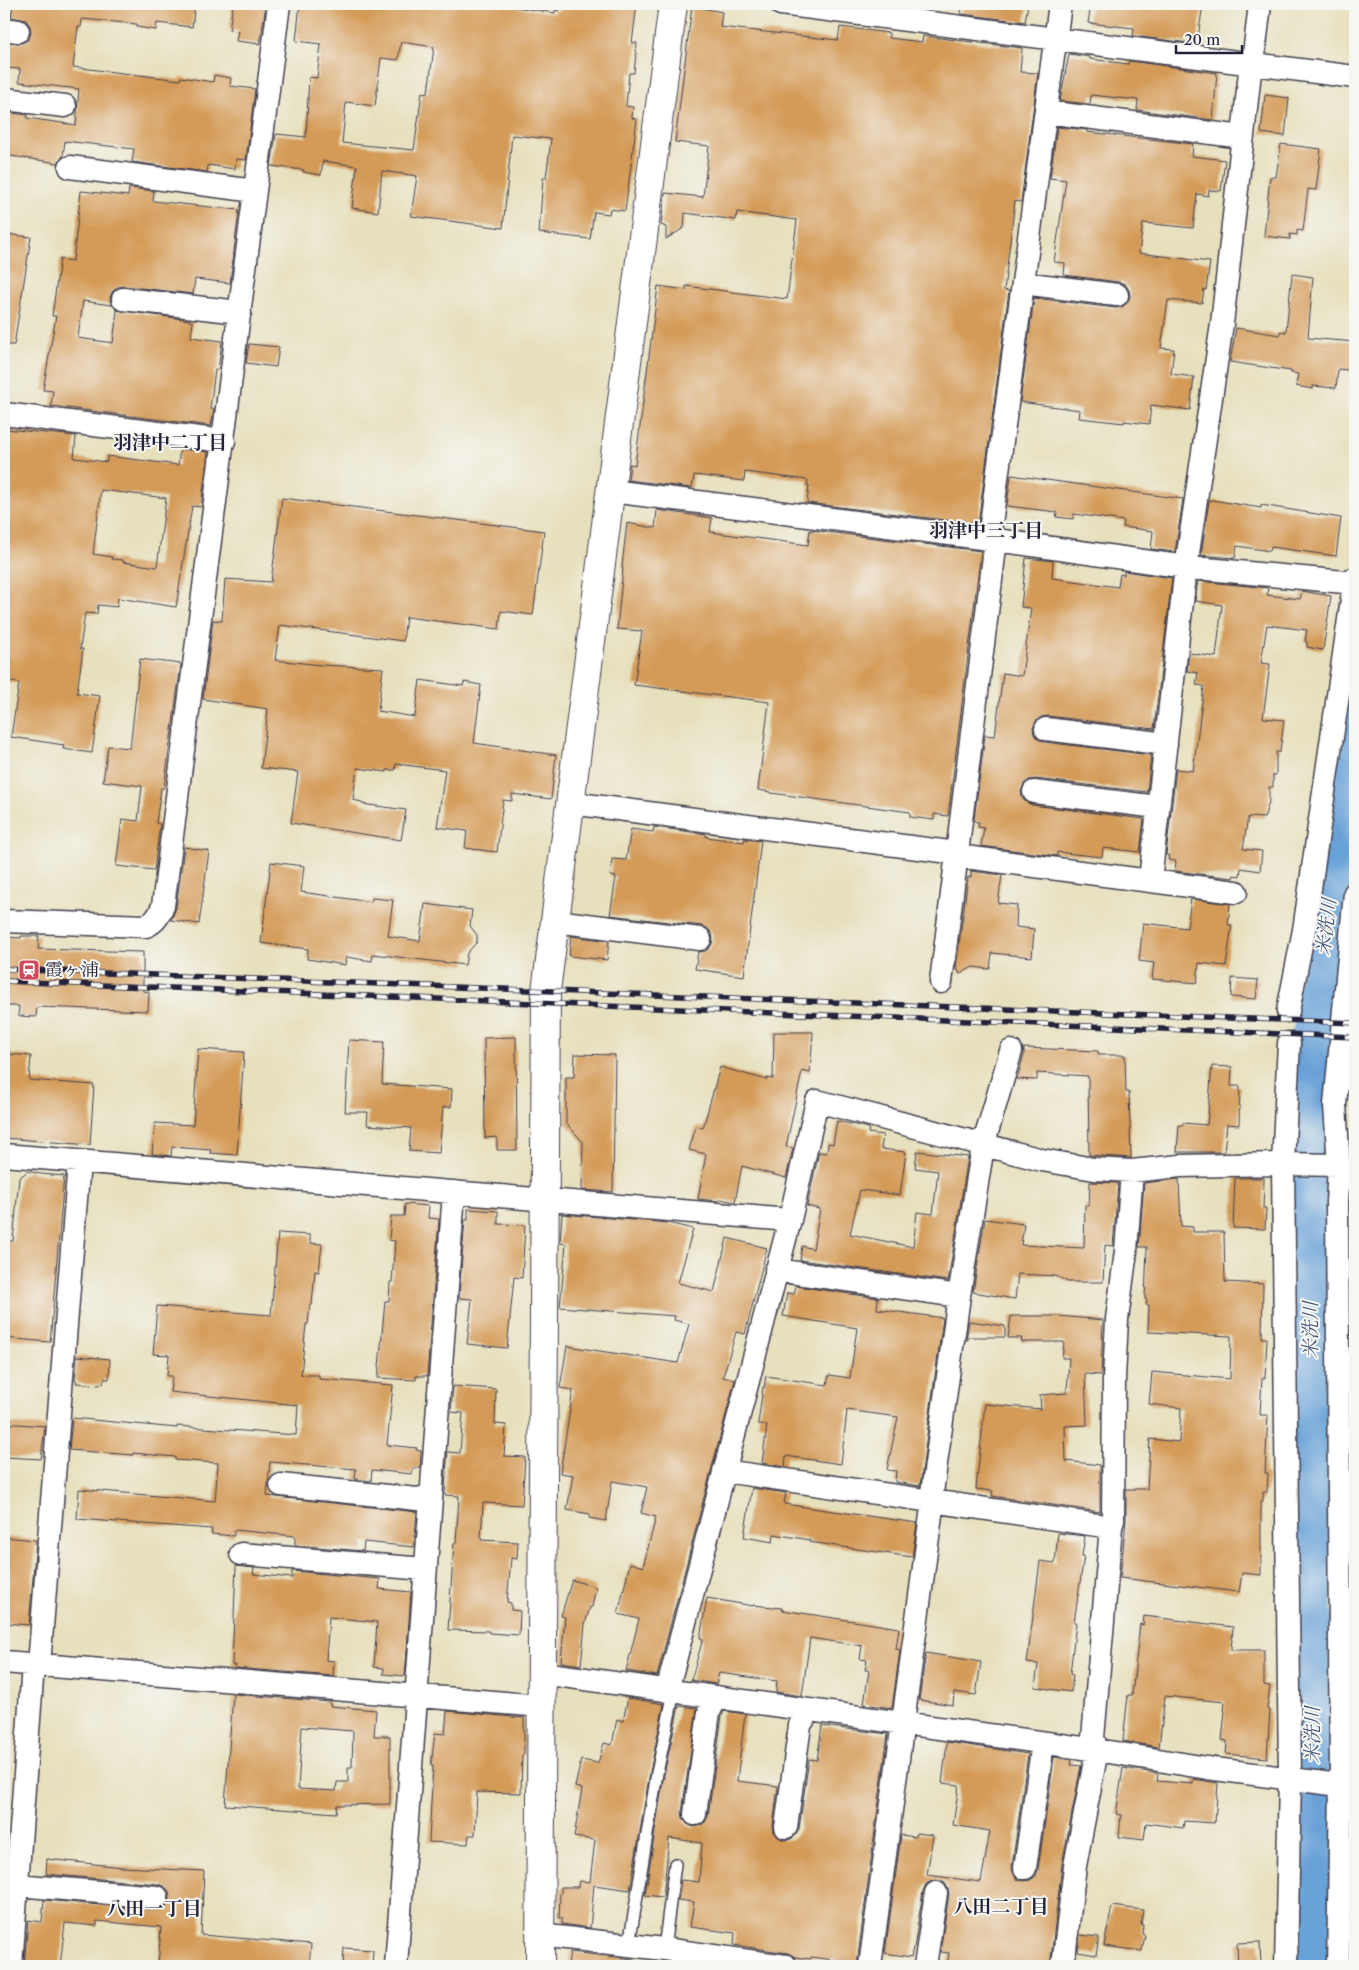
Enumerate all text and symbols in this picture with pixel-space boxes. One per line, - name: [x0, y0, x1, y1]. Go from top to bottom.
- scale bar: [1176, 22, 1243, 54]
- text: 20 m: [1184, 30, 1220, 49]
- district label: 羽津中二丁目: [113, 431, 227, 454]
- district label: 羽津中三丁目: [929, 519, 1043, 542]
- water label: 米洗川: [1311, 895, 1341, 957]
- station icon: 霞ヶ浦: [17, 958, 41, 982]
- place label: 霞ヶ浦: [45, 959, 99, 981]
- water label: 米洗川: [1299, 1300, 1322, 1359]
- water label: 米洗川: [1301, 1705, 1324, 1764]
- district label: 八田二丁目: [953, 1895, 1049, 1918]
- district label: 八田一丁目: [106, 1897, 202, 1920]

